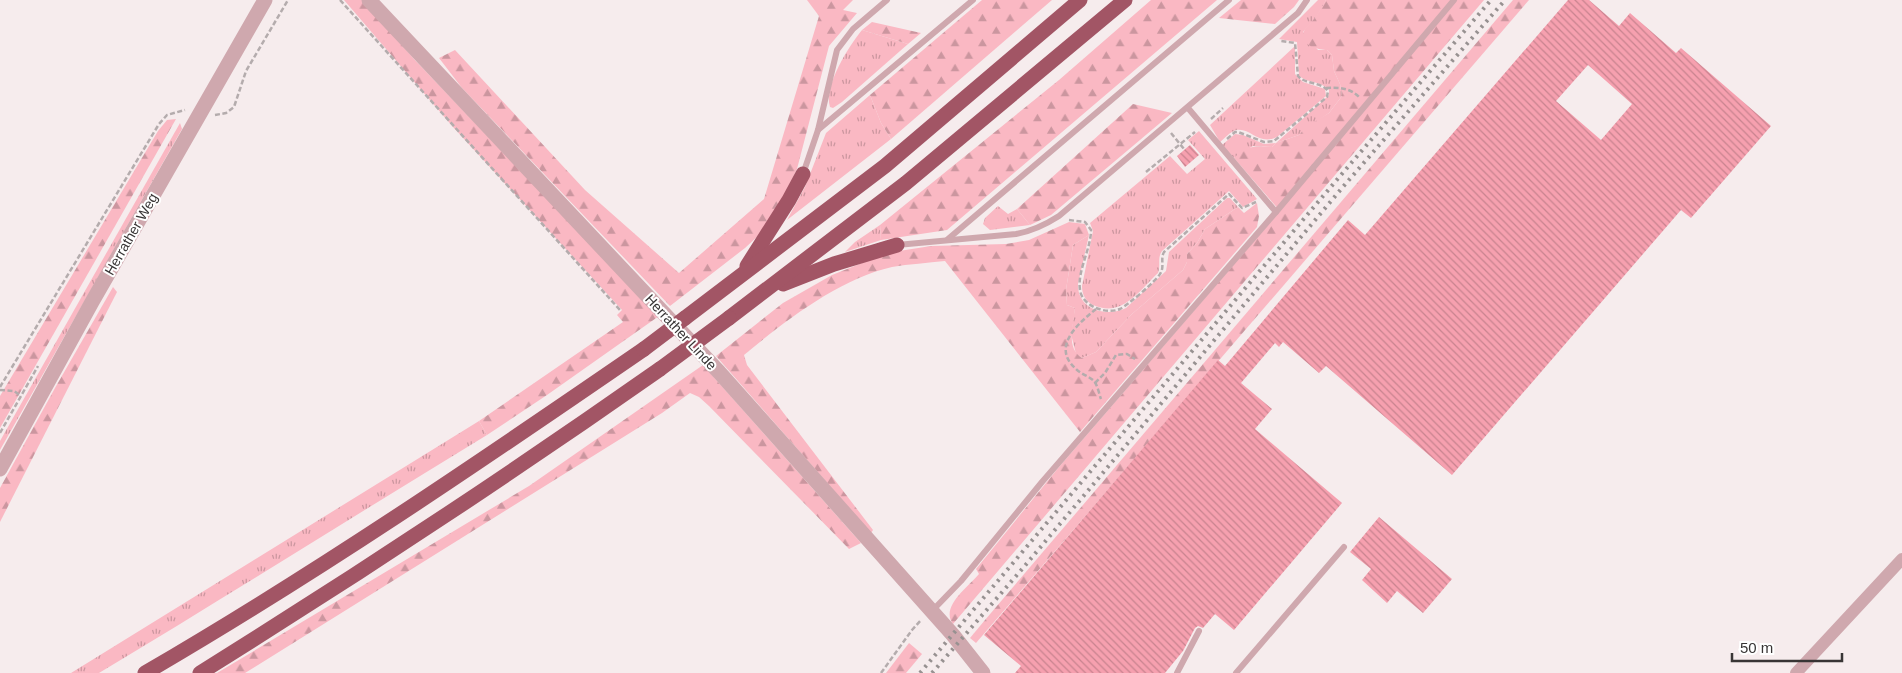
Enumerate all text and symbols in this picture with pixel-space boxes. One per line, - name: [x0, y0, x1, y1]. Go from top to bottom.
- street label: Herrather Weg: [101, 190, 161, 278]
- street label: Herrather Linde: [642, 291, 720, 373]
- scale bar: [1732, 630, 1842, 662]
- text: 50 m: [1740, 639, 1773, 656]

